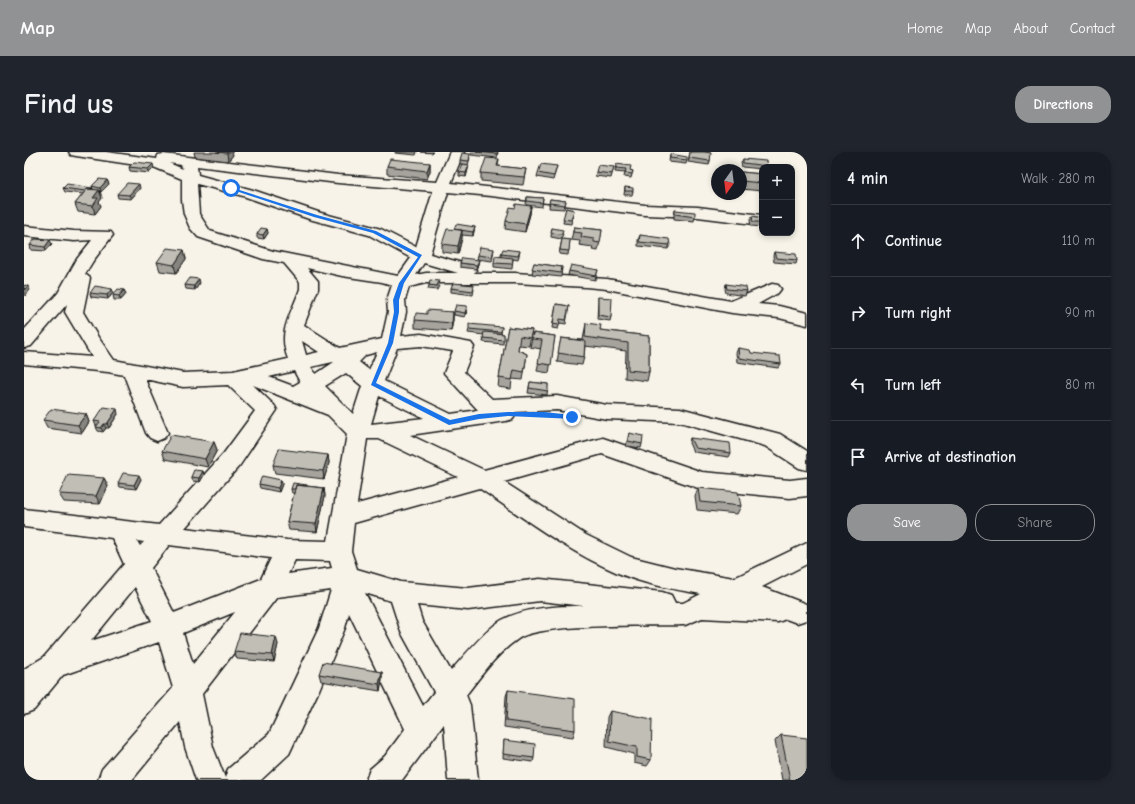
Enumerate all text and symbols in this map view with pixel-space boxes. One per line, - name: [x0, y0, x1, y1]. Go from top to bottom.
- text: Map: [20, 17, 55, 39]
- text: Home: [907, 20, 943, 37]
- text: Map: [965, 20, 991, 37]
- text: About: [1013, 20, 1048, 37]
- text: Contact: [1070, 20, 1115, 37]
- button: Directions: [1015, 86, 1111, 123]
- text: Find us: [24, 88, 113, 120]
- north arrow: [711, 164, 747, 200]
- map controls: [759, 164, 795, 236]
- button: +: [759, 164, 795, 200]
- text: 4 min: [847, 169, 888, 188]
- text: Walk · 280 m: [1021, 171, 1095, 186]
- route start: [222, 179, 240, 197]
- button: −: [759, 200, 795, 236]
- icon: ahead: [847, 230, 869, 252]
- text: Continue: [885, 232, 942, 250]
- text: 110 m: [1062, 233, 1095, 248]
- icon: right: [847, 302, 869, 324]
- text: Turn right: [885, 304, 951, 322]
- text: 90 m: [1065, 305, 1095, 320]
- icon: left: [847, 374, 869, 396]
- text: Turn left: [885, 376, 941, 394]
- text: 80 m: [1065, 377, 1095, 392]
- route end: [563, 408, 581, 426]
- icon: arrive: [847, 446, 869, 468]
- text: Arrive at destination: [885, 448, 1016, 466]
- button: Save: [847, 504, 967, 541]
- button: Share: [975, 504, 1095, 541]

